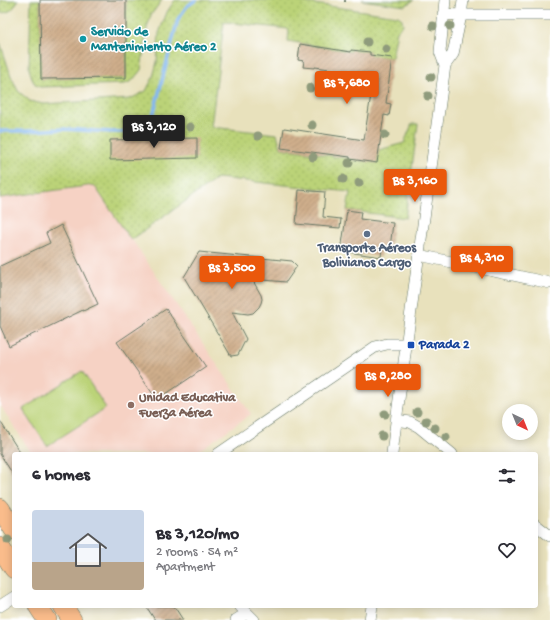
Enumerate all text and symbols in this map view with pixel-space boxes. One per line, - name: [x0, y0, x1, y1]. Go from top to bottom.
- place label: Servicio de Mantenimiento Aéreo 2: [91, 25, 217, 55]
- marker: Servicio de Mantenimiento Aéreo 2: [78, 34, 88, 44]
- pin: Bs 7,680: [306, 71, 388, 105]
- text: Bs 7,680: [324, 76, 370, 91]
- pin: Bs 3,120: [113, 115, 195, 149]
- text: Bs 3,120: [132, 120, 176, 135]
- pin: Bs 3,160: [374, 169, 456, 203]
- text: Bs 3,160: [393, 174, 437, 189]
- marker: Transporte Aéreos Bolivianos Cargo: [362, 229, 372, 239]
- place label: Transporte Aéreos Bolivianos Cargo: [317, 241, 417, 271]
- pin: Bs 4,310: [441, 246, 523, 280]
- text: Bs 4,310: [460, 251, 504, 266]
- pin: Bs 3,500: [191, 256, 273, 290]
- text: Bs 3,500: [209, 261, 255, 276]
- place label: Parada 2: [418, 338, 470, 353]
- marker: Parada 2: [406, 340, 416, 350]
- pin: Bs 8,280: [347, 364, 429, 398]
- text: Bs 8,280: [365, 369, 411, 384]
- place label: Unidad Educativa Fuerza Aérea: [138, 391, 236, 421]
- marker: Unidad Educativa Fuerza Aérea: [126, 400, 136, 410]
- north arrow: [502, 404, 538, 440]
- map controls: [502, 404, 538, 440]
- icon: filters: [496, 465, 518, 487]
- text: 6 homes: [32, 466, 90, 486]
- text: Bs 3,120/mo: [156, 525, 239, 545]
- icon: home: [64, 526, 112, 574]
- icon: heart: [496, 539, 518, 561]
- text: 2 rooms · 54 m²: [156, 545, 238, 560]
- text: Apartment: [156, 560, 215, 575]

